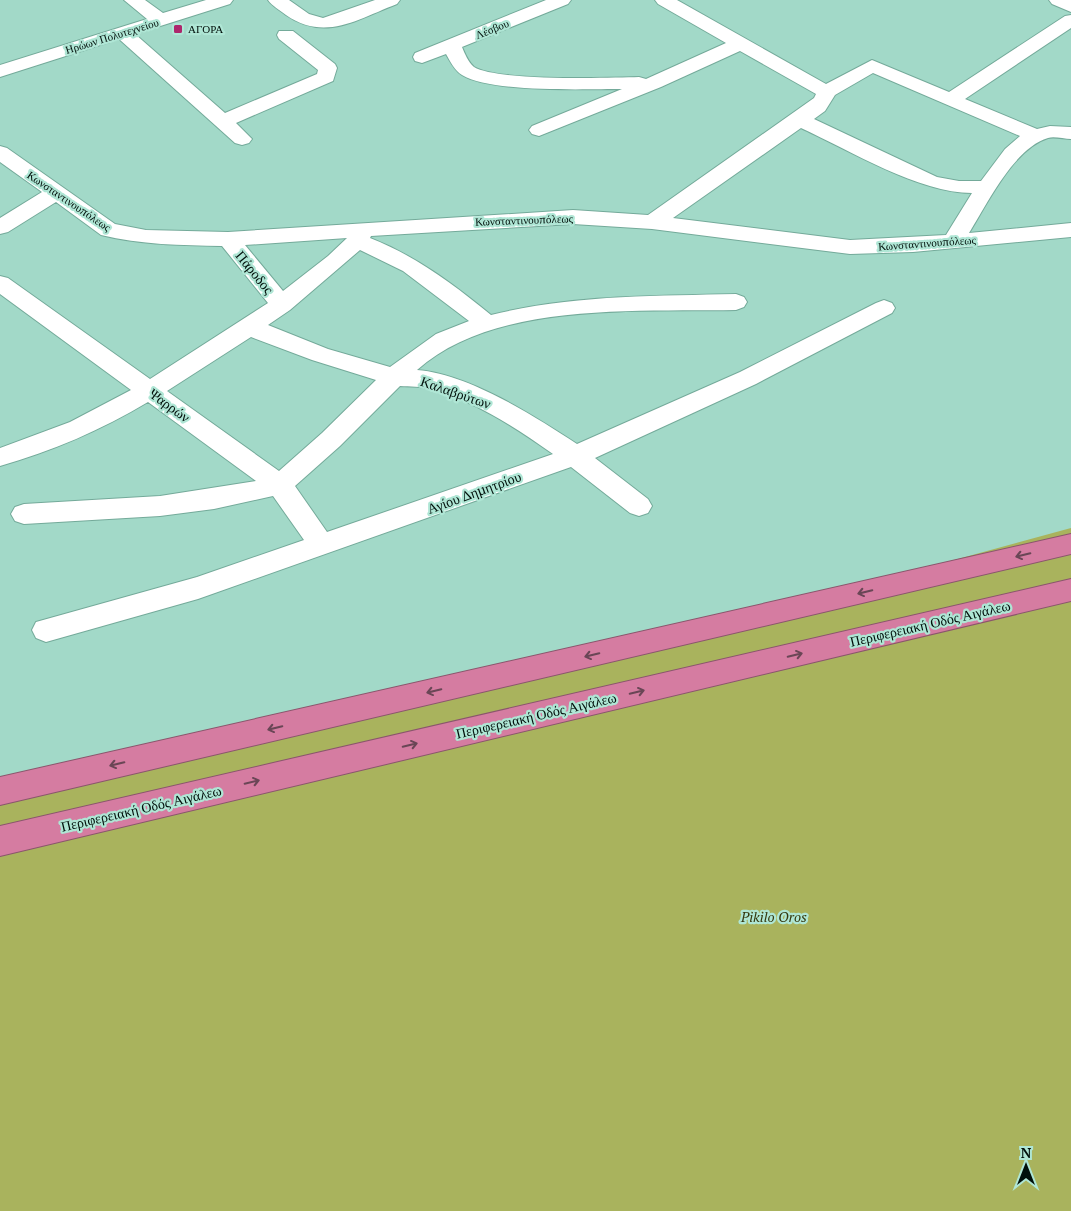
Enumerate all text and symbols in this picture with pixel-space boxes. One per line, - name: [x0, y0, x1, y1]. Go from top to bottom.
- street label: Ηρώων Πολυτεχνείου: [64, 15, 161, 57]
- street label: Λέσβου: [473, 16, 511, 42]
- place label: ΑΓΟΡΑ: [188, 22, 223, 36]
- marker: ΑΓΟΡΑ: [172, 23, 184, 35]
- street label: Κωνσταντινουπόλεως: [24, 168, 114, 235]
- street label: Κωνσταντινουπόλεως: [475, 211, 574, 229]
- street label: Κωνσταντινουπόλεως: [878, 233, 977, 253]
- street label: Πάροδος: [232, 246, 279, 298]
- street label: Καλαβρύτων: [418, 371, 494, 413]
- street label: Ψαρρών: [146, 384, 194, 426]
- street label: Αγίου Δημητρίου: [424, 466, 524, 518]
- one-way arrow: [1016, 551, 1032, 560]
- one-way arrow: [858, 588, 874, 597]
- street label: Περιφερειακή Οδός Αιγάλεω: [848, 595, 1012, 651]
- one-way arrow: [786, 650, 802, 659]
- one-way arrow: [584, 651, 600, 660]
- one-way arrow: [426, 687, 442, 696]
- street label: Περιφερειακή Οδός Αιγάλεω: [454, 687, 618, 743]
- one-way arrow: [628, 687, 644, 696]
- one-way arrow: [268, 724, 284, 733]
- one-way arrow: [402, 740, 418, 749]
- one-way arrow: [109, 760, 125, 769]
- one-way arrow: [243, 777, 259, 786]
- street label: Περιφερειακή Οδός Αιγάλεω: [59, 780, 223, 836]
- park label: Pikilo Oros: [740, 907, 807, 926]
- north arrow: [1001, 1141, 1051, 1191]
- text: N: [1021, 1143, 1032, 1162]

